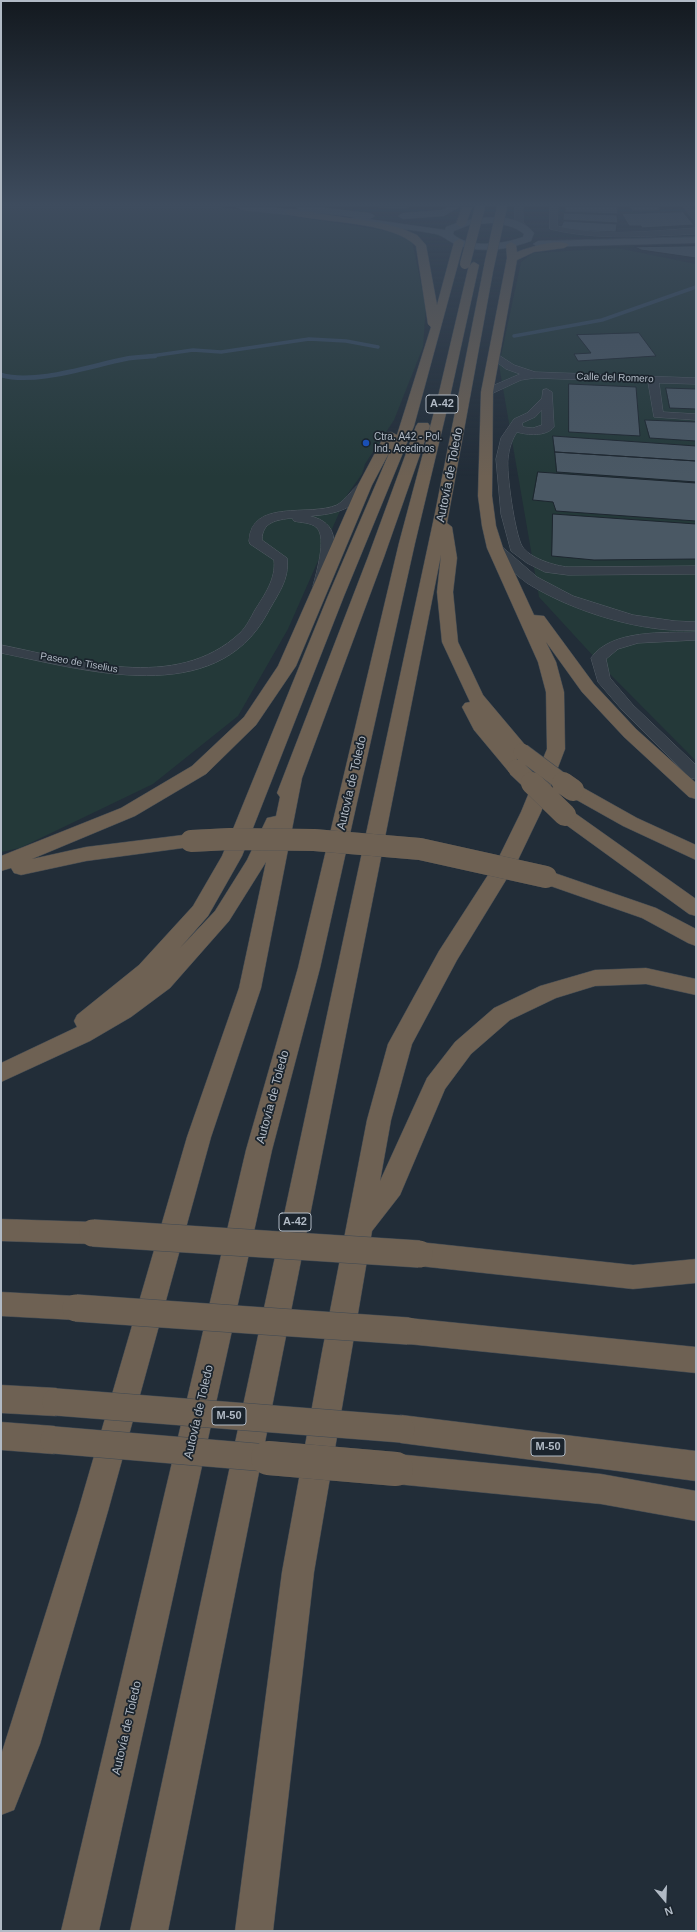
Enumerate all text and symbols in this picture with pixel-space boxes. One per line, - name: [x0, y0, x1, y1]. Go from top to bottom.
- street label: Calle del Romero: [576, 371, 654, 385]
- road number: A-42: [426, 395, 458, 413]
- street label: Autovía de Toledo: [434, 426, 466, 524]
- place label: Ctra. A42 - Pol. Ind. Acedinos: [374, 431, 442, 454]
- marker: Ctra. A42 - Pol. Ind. Acedinos: [361, 438, 371, 448]
- street label: Paseo de Tiselius: [39, 650, 119, 676]
- street label: Autovía de Toledo: [334, 735, 370, 831]
- street label: Autovía de Toledo: [254, 1049, 292, 1145]
- road number: A-42: [279, 1213, 311, 1231]
- street label: Autovía de Toledo: [181, 1364, 217, 1460]
- road number: M-50: [212, 1407, 246, 1425]
- road number: M-50: [531, 1438, 565, 1456]
- street label: Autovía de Toledo: [109, 1680, 145, 1776]
- north arrow: [645, 1880, 685, 1920]
- text: N: [663, 1904, 675, 1918]

